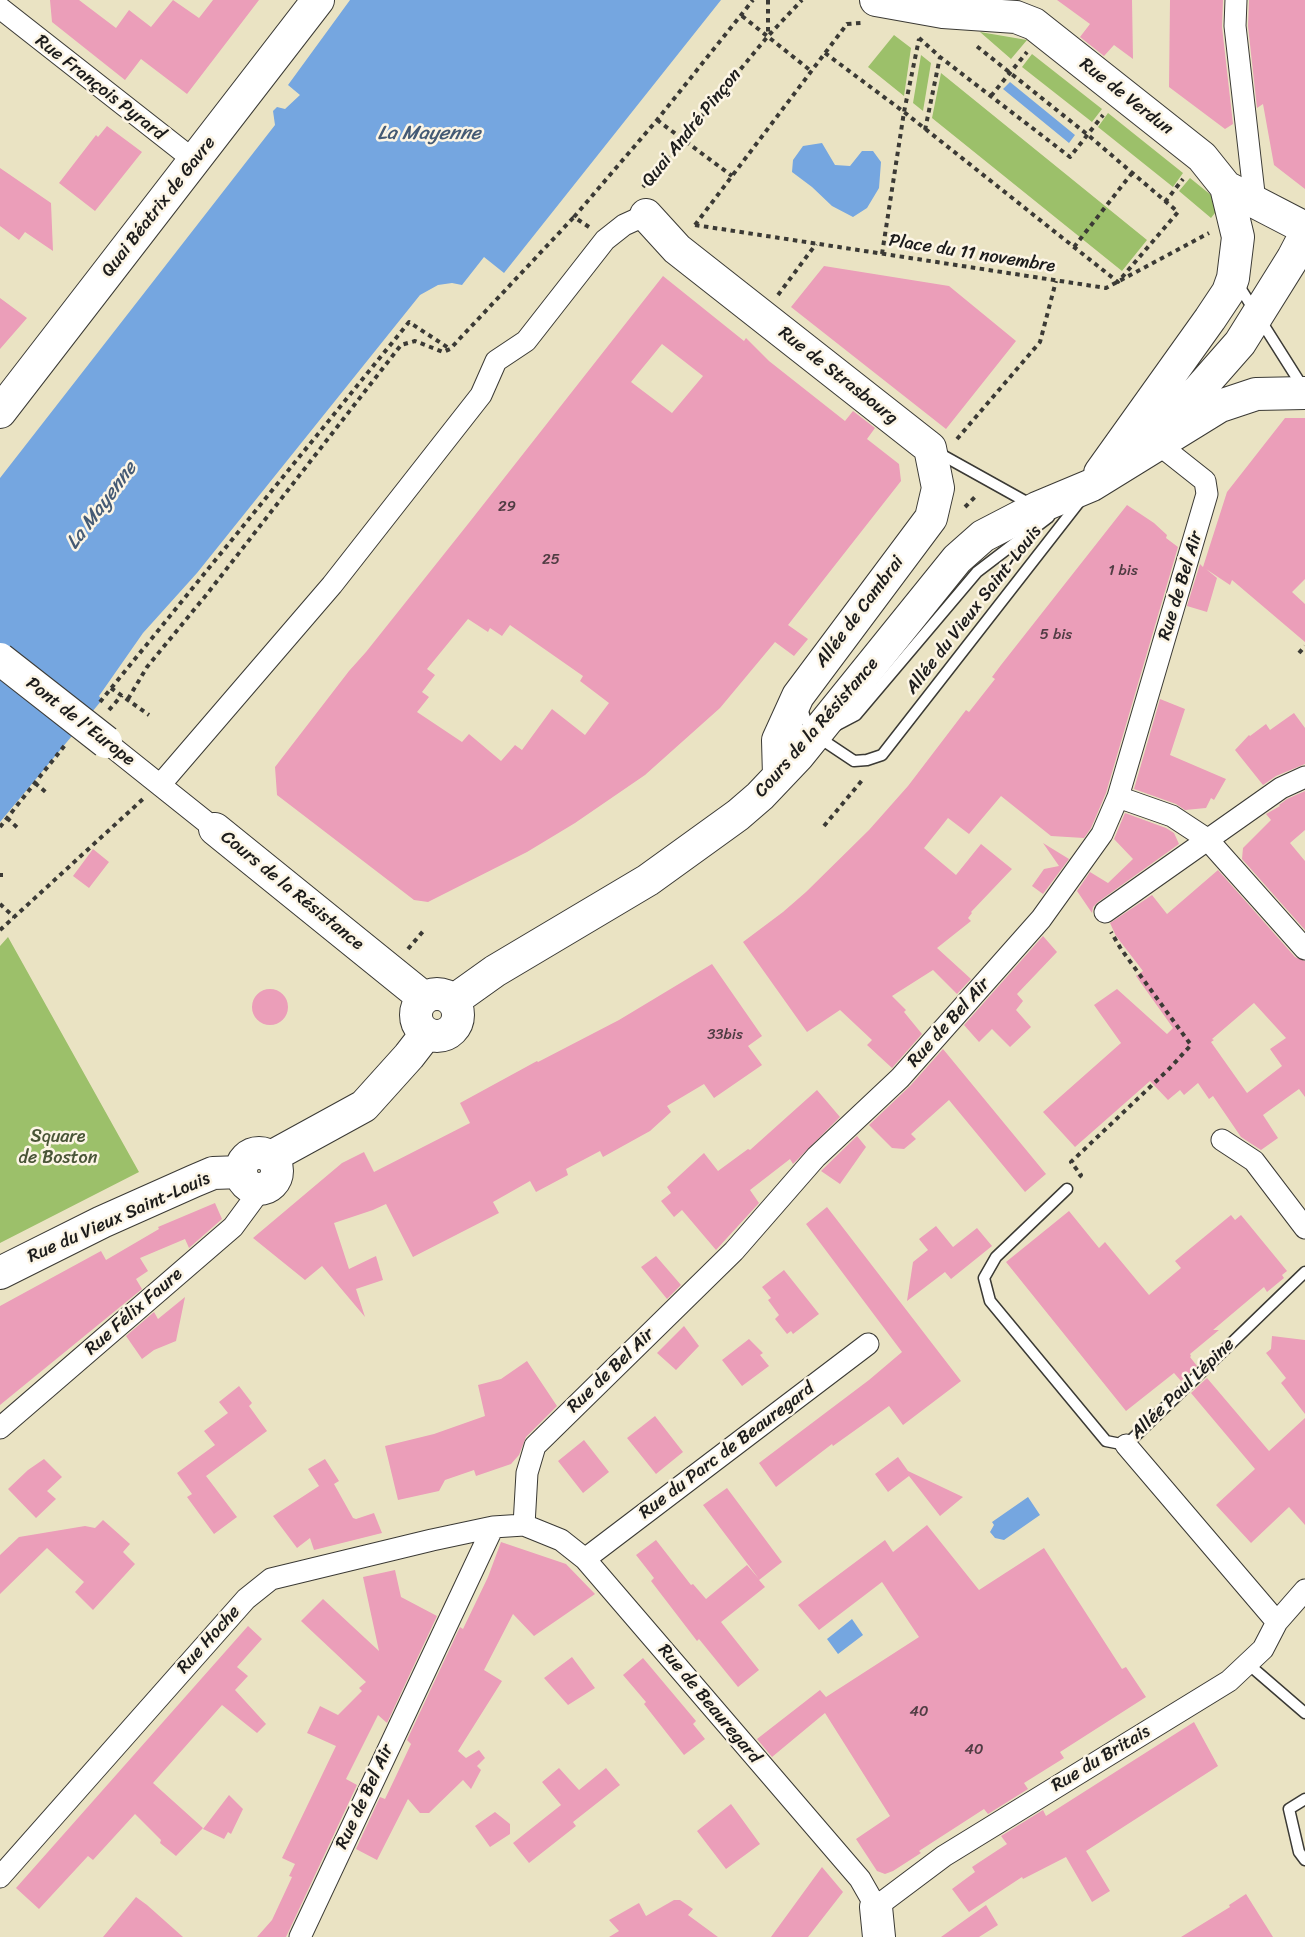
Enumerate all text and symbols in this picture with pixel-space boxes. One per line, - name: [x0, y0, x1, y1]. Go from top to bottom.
- street label: Rue François Pyrard: [31, 31, 169, 145]
- street label: Rue de Verdun: [1075, 54, 1177, 140]
- street label: Quai André Pinçon: [638, 65, 746, 191]
- water label: La Mayenne: [378, 122, 480, 146]
- street label: Quai Béatrix de Gavre: [97, 132, 221, 282]
- street label: Place du 11 novembre: [887, 230, 1057, 278]
- street label: Rue de Strasbourg: [774, 323, 902, 429]
- water label: La Mayenne: [61, 458, 143, 554]
- house number: 29: [498, 498, 516, 516]
- street label: Allée du Vieux Saint-Louis: [901, 521, 1047, 699]
- street label: Rue de Bel Air: [1154, 529, 1208, 643]
- house number: 25: [542, 551, 560, 569]
- street label: Allée de Cambrai: [811, 552, 909, 672]
- house number: 1 bis: [1108, 562, 1138, 580]
- house number: 5 bis: [1040, 626, 1072, 644]
- street label: Cours de la Résistance: [750, 654, 884, 802]
- street label: Pont de l'Europe: [21, 673, 139, 771]
- street label: Cours de la Résistance: [216, 827, 368, 955]
- street label: Rue de Bel Air: [903, 974, 995, 1072]
- house number: 33bis: [707, 1026, 743, 1044]
- park label: Square de Boston: [19, 1126, 97, 1168]
- street label: Rue du Vieux Saint-Louis: [25, 1168, 213, 1268]
- street label: Rue Félix Faure: [81, 1264, 187, 1360]
- street label: Rue de Bel Air: [563, 1324, 659, 1418]
- street label: Allée Paul Lépine: [1127, 1334, 1239, 1444]
- street label: Rue du Parc de Beauregard: [635, 1378, 819, 1524]
- street label: Rue Hoche: [173, 1602, 245, 1678]
- street label: Rue de Beauregard: [653, 1640, 765, 1768]
- house number: 40: [910, 1703, 928, 1721]
- street label: Rue du Britais: [1048, 1721, 1154, 1797]
- street label: Rue de Bel Air: [331, 1741, 399, 1853]
- house number: 40: [965, 1741, 983, 1759]

